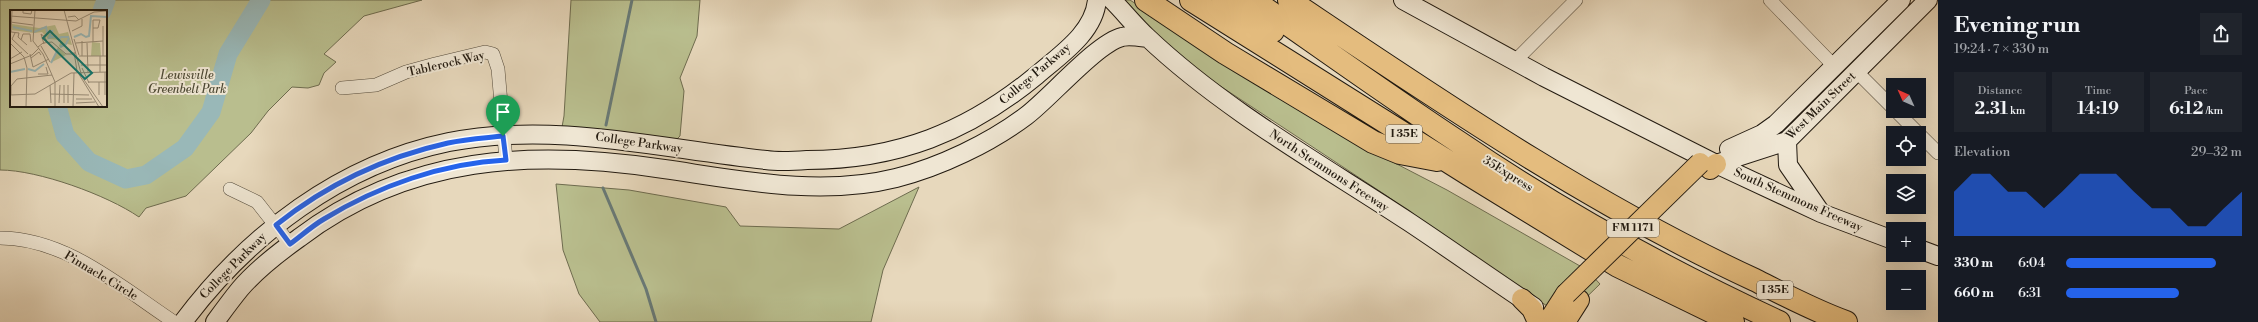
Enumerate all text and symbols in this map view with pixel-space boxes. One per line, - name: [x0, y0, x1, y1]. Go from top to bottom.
- inset map: [10, 10, 107, 107]
- text: Evening run: [1954, 12, 2080, 39]
- button: share: [2200, 13, 2242, 55]
- street label: College Parkway: [997, 40, 1074, 108]
- text: 19:24 · 7 × 330 m: [1954, 41, 2049, 57]
- street label: Tablerock Way: [406, 48, 486, 80]
- park label: Lewisville Greenbelt Park: [148, 68, 226, 97]
- street label: West Main Street: [1782, 68, 1860, 144]
- north arrow: [1886, 78, 1926, 118]
- map controls: [1886, 78, 1926, 310]
- text: Distance: [1978, 84, 2022, 98]
- text: Time: [2085, 84, 2111, 98]
- text: Pace: [2184, 84, 2208, 98]
- pin: [486, 95, 520, 136]
- text: 2.31: [1975, 98, 2008, 120]
- text: 14:19: [2077, 98, 2119, 120]
- text: 6:12: [2169, 98, 2203, 120]
- icon: arrive: [492, 101, 514, 123]
- text: km: [2008, 104, 2025, 118]
- text: /km: [2203, 104, 2223, 118]
- road number: I 35E: [1386, 125, 1422, 143]
- button: locate: [1886, 126, 1926, 166]
- street label: North Stemmons Freeway: [1266, 127, 1392, 215]
- street label: College Parkway: [594, 129, 684, 157]
- text: Elevation: [1954, 144, 2010, 160]
- text: 29–32 m: [2191, 144, 2242, 160]
- street label: 35Express: [1480, 153, 1536, 195]
- street label: South Stemmons Freeway: [1731, 165, 1865, 235]
- button: layers: [1886, 174, 1926, 214]
- road number: FM 1171: [1607, 219, 1659, 237]
- button: +: [1886, 222, 1926, 262]
- street label: College Parkway: [197, 230, 269, 302]
- street label: Pinnacle Circle: [61, 248, 141, 304]
- text: 330 m: [1954, 255, 1993, 271]
- text: 6:04: [2018, 255, 2045, 271]
- button: −: [1886, 270, 1926, 310]
- road number: I 35E: [1757, 281, 1793, 299]
- text: 660 m: [1954, 285, 1994, 301]
- text: 6:31: [2018, 285, 2041, 301]

